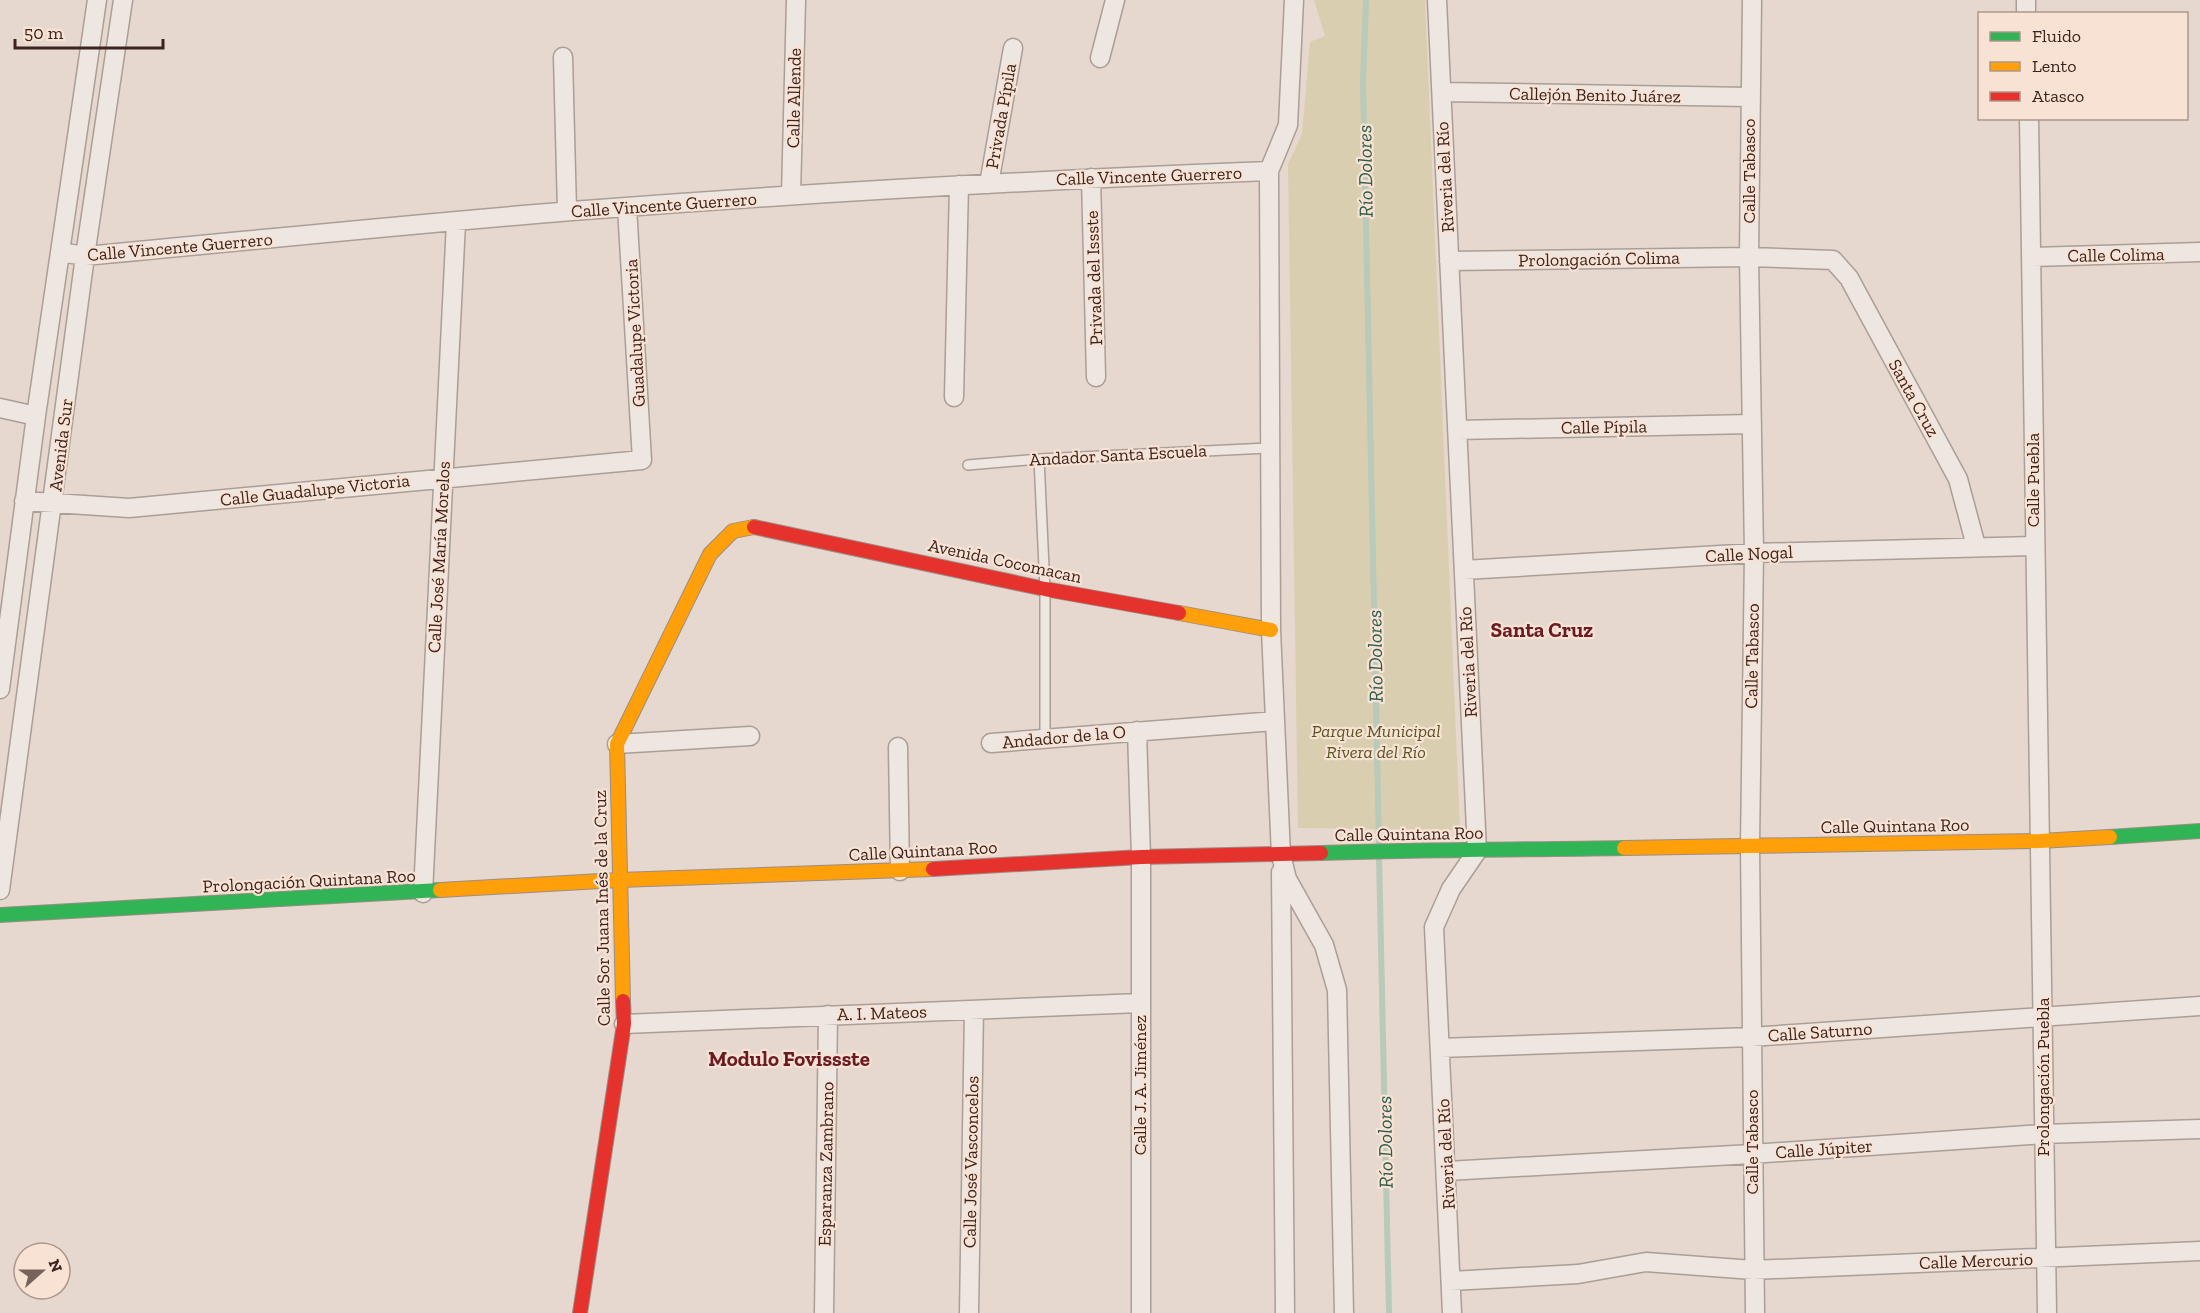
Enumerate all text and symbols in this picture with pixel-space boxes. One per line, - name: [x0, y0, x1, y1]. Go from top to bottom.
- scale bar: [15, 12, 164, 50]
- legend: [1978, 12, 2188, 120]
- text: 50 m: [24, 22, 64, 44]
- text: Fluido: [2032, 25, 2081, 47]
- street label: Calle Allende: [782, 48, 806, 148]
- text: Lento: [2032, 55, 2077, 77]
- street label: Privada Pípila: [981, 61, 1021, 171]
- street label: Callejón Benito Juárez: [1509, 83, 1681, 107]
- text: Atasco: [2032, 85, 2084, 107]
- street label: Calle Tabasco: [1738, 118, 1760, 224]
- street label: Riveria del Río: [1431, 121, 1459, 233]
- water label: Río Dolores: [1352, 124, 1378, 218]
- street label: Calle Vincente Guerrero: [1056, 162, 1242, 190]
- street label: Calle Vincente Guerrero: [570, 188, 758, 222]
- street label: Privada del Issste: [1081, 210, 1107, 346]
- street label: Calle Vincente Guerrero: [86, 228, 274, 266]
- street label: Calle Colima: [2067, 243, 2165, 267]
- street label: Prolongación Colima: [1518, 247, 1680, 271]
- street label: Guadalupe Victoria: [620, 258, 650, 408]
- street label: Santa Cruz: [1884, 355, 1944, 441]
- street label: Avenida Sur: [44, 397, 78, 493]
- street label: Calle Pípila: [1561, 415, 1648, 439]
- street label: Calle Puebla: [2022, 432, 2044, 527]
- street label: Andador Santa Escuela: [1029, 439, 1208, 471]
- street label: Calle José María Morelos: [423, 460, 455, 653]
- street label: Calle Guadalupe Victoria: [219, 469, 411, 511]
- street label: Avenida Cocomacan: [926, 534, 1084, 588]
- street label: Calle Nogal: [1705, 541, 1794, 567]
- street label: Calle Tabasco: [1740, 603, 1764, 709]
- street label: Riveria del Río: [1454, 606, 1482, 718]
- water label: Río Dolores: [1362, 609, 1388, 703]
- district label: Santa Cruz: [1491, 617, 1593, 642]
- park label: Parque Municipal Rivera del Río: [1311, 720, 1441, 763]
- street label: Andador de la O: [1001, 721, 1127, 753]
- street label: Calle Sor Juana Inés de la Cruz: [589, 790, 615, 1026]
- street label: Calle Quintana Roo: [1820, 814, 1970, 838]
- street label: Calle Quintana Roo: [1334, 822, 1484, 846]
- street label: Calle Quintana Roo: [848, 836, 998, 866]
- street label: Prolongación Quintana Roo: [202, 864, 416, 898]
- street label: Prolongación Puebla: [2032, 997, 2054, 1157]
- street label: A. I. Mateos: [837, 1000, 927, 1026]
- street label: Calle J. A. Jiménez: [1129, 1015, 1151, 1155]
- street label: Calle Saturno: [1767, 1017, 1873, 1047]
- district label: Modulo Fovissste: [708, 1046, 870, 1071]
- street label: Calle José Vasconcelos: [958, 1075, 984, 1248]
- street label: Esparanza Zambrano: [814, 1081, 838, 1247]
- street label: Calle Tabasco: [1741, 1089, 1763, 1195]
- water label: Río Dolores: [1372, 1095, 1398, 1189]
- street label: Riveria del Río: [1432, 1098, 1460, 1210]
- street label: Calle Júpiter: [1774, 1135, 1874, 1163]
- north arrow: [12, 1241, 72, 1301]
- street label: Calle Mercurio: [1919, 1248, 2033, 1274]
- text: N: [44, 1257, 67, 1275]

